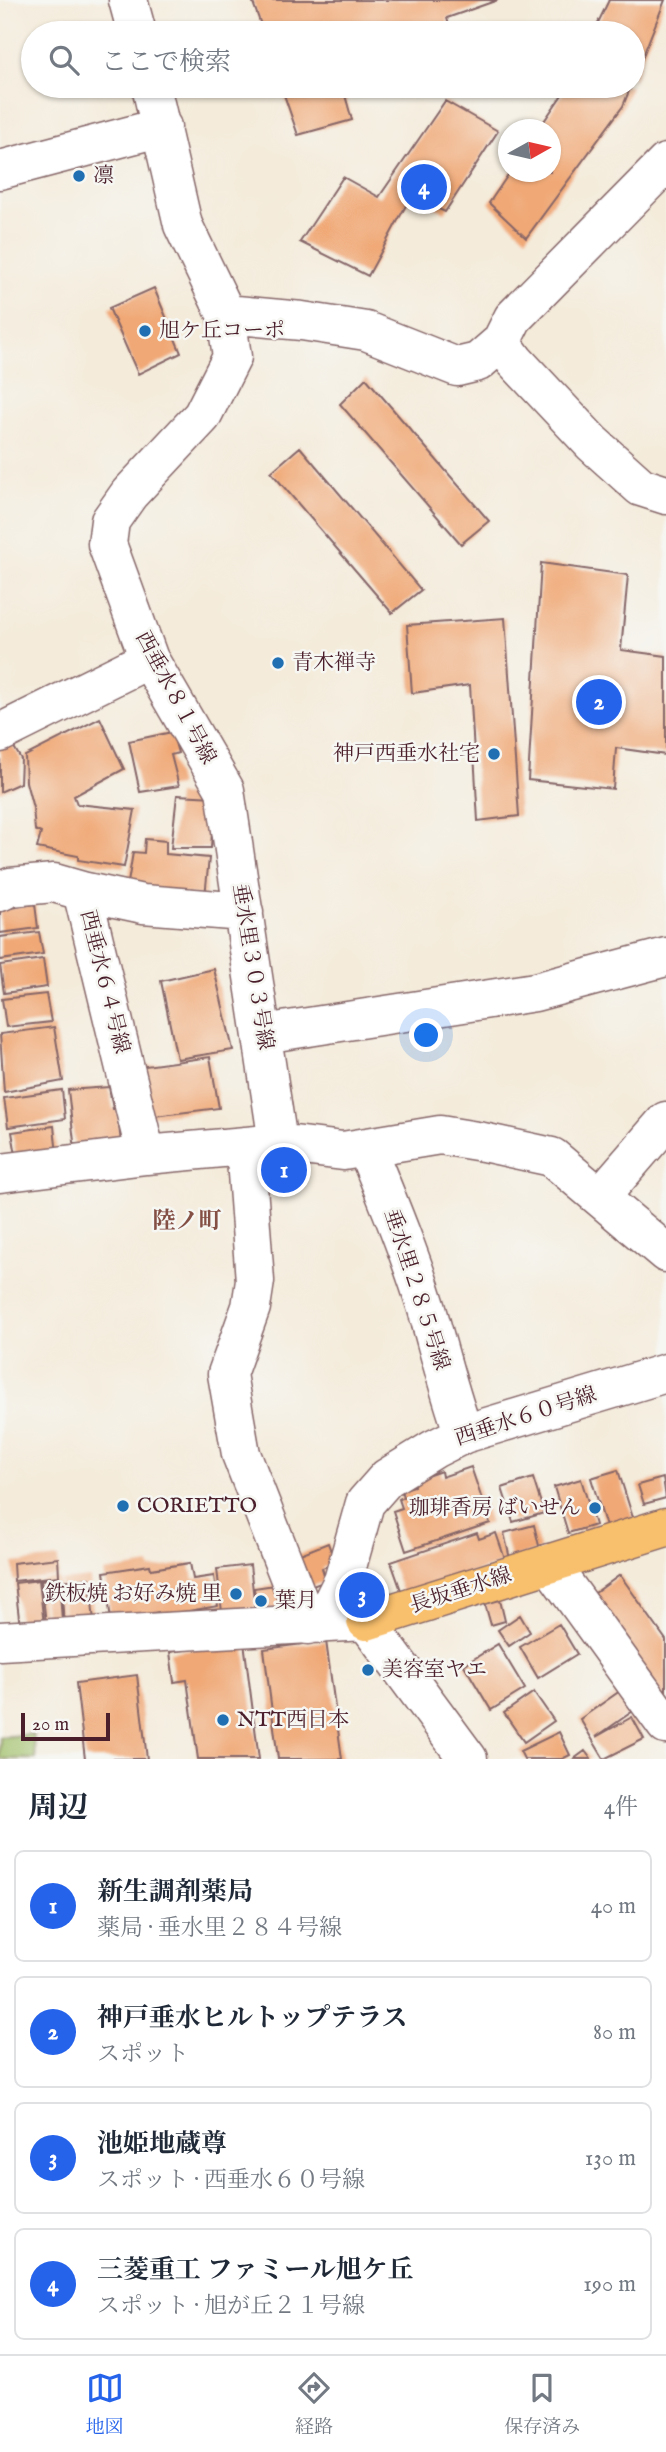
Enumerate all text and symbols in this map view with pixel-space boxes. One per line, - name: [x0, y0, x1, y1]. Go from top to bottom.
- search box: [21, 21, 645, 98]
- icon: search: [45, 41, 83, 79]
- text: ここで検索: [101, 46, 231, 79]
- north arrow: [498, 119, 561, 182]
- pin: 4: [401, 161, 447, 213]
- place label: 凛: [93, 163, 114, 190]
- marker: 凛: [71, 168, 87, 184]
- place label: 旭ケ丘コーポ: [159, 318, 285, 345]
- marker: 旭ケ丘コーポ: [137, 323, 153, 339]
- street label: 西垂水８１号線: [129, 627, 221, 769]
- place label: 青木禅寺: [292, 650, 376, 677]
- marker: 青木禅寺: [270, 655, 286, 671]
- pin: 2: [576, 676, 622, 728]
- place label: 神戸西垂水社宅: [333, 741, 480, 768]
- marker: 神戸西垂水社宅: [486, 746, 502, 762]
- street label: 垂水里３０３号線: [226, 882, 278, 1052]
- street label: 西垂水６４号線: [73, 907, 135, 1057]
- your location: [409, 1018, 443, 1052]
- pin: 1: [261, 1144, 307, 1196]
- street label: 垂水里２８５号線: [377, 1206, 455, 1374]
- district label: 陸ノ町: [153, 1207, 222, 1236]
- street label: 西垂水６０号線: [452, 1381, 600, 1453]
- place label: CORIETTO: [137, 1493, 257, 1520]
- place label: 珈琲香房 ばいせん: [408, 1495, 581, 1522]
- marker: CORIETTO: [115, 1498, 131, 1514]
- marker: 珈琲香房 ばいせん: [587, 1500, 603, 1516]
- street label: 長坂垂水線: [407, 1562, 515, 1620]
- pin: 3: [339, 1569, 385, 1621]
- place label: 鉄板焼 お好み焼 里: [45, 1581, 222, 1608]
- marker: 鉄板焼 お好み焼 里: [228, 1586, 244, 1602]
- place label: 葉月: [275, 1588, 317, 1615]
- marker: 葉月: [253, 1593, 269, 1609]
- place label: 美容室ヤエ: [382, 1657, 487, 1684]
- marker: 美容室ヤエ: [360, 1662, 376, 1678]
- place label: NTT西日本: [237, 1707, 349, 1734]
- scale bar: [21, 1710, 110, 1742]
- marker: NTT西日本: [215, 1712, 231, 1728]
- text: 20 m: [32, 1713, 69, 1737]
- text: 周辺: [28, 1790, 88, 1828]
- text: 4件: [604, 1793, 638, 1822]
- text: 新生調剤薬局: [97, 1876, 253, 1909]
- text: 1: [49, 1892, 57, 1921]
- text: 40 m: [591, 1892, 636, 1921]
- text: 薬局 · 垂水里２８４号線: [97, 1914, 342, 1943]
- text: 神戸垂水ヒルトップテラス: [97, 2002, 407, 2035]
- text: 2: [48, 2018, 58, 2047]
- text: 80 m: [593, 2018, 636, 2047]
- text: スポット: [97, 2040, 189, 2069]
- text: 池姫地蔵尊: [97, 2128, 227, 2161]
- text: 3: [49, 2144, 57, 2173]
- text: 130 m: [585, 2144, 636, 2173]
- text: スポット · 西垂水６０号線: [97, 2166, 365, 2195]
- text: 三菱重工 ファミール旭ケ丘: [97, 2254, 414, 2287]
- text: 4: [47, 2270, 59, 2299]
- text: 190 m: [583, 2270, 636, 2299]
- text: スポット · 旭が丘２１号線: [97, 2292, 365, 2321]
- tab: 地図: [86, 2369, 124, 2440]
- tab: 経路: [295, 2369, 333, 2440]
- tab: 保存済み: [504, 2369, 580, 2440]

